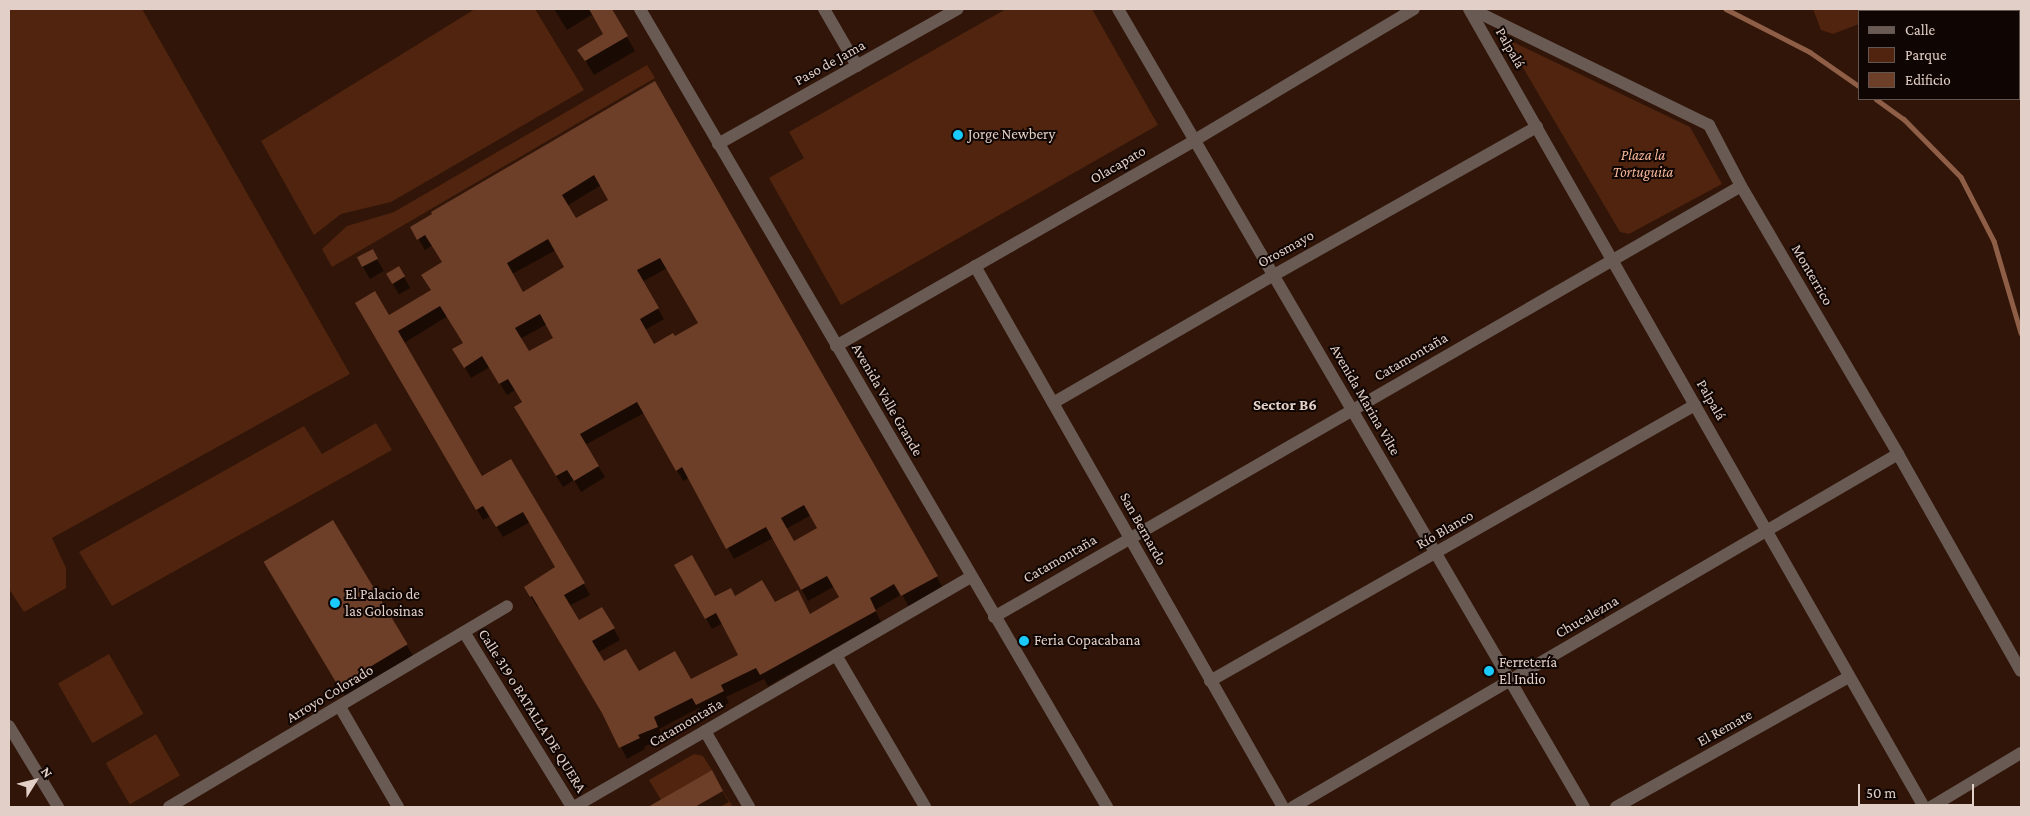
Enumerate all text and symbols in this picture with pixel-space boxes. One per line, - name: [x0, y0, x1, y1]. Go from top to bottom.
- legend: [1858, 10, 2020, 100]
- text: Calle: [1905, 22, 1935, 38]
- street label: Palpalá: [1491, 24, 1529, 72]
- street label: Paso de Jama: [791, 36, 869, 90]
- text: Parque: [1905, 47, 1946, 63]
- text: Edificio: [1905, 72, 1951, 88]
- place label: Jorge Newbery: [968, 126, 1055, 144]
- marker: Jorge Newbery: [952, 129, 964, 141]
- street label: Olacapato: [1087, 142, 1149, 188]
- park label: Plaza la Tortuguita: [1613, 146, 1673, 181]
- street label: Orosmayo: [1255, 226, 1317, 272]
- street label: Monterrico: [1787, 241, 1837, 309]
- street label: Catamontaña: [1371, 329, 1451, 385]
- street label: Avenida Valle Grande: [847, 340, 927, 460]
- street label: Avenida Marina Vilte: [1326, 341, 1404, 459]
- street label: Palpalá: [1692, 376, 1730, 424]
- district label: Sector B6: [1253, 395, 1317, 415]
- street label: San Bernardo: [1116, 490, 1170, 568]
- street label: Río Blanco: [1413, 506, 1477, 554]
- street label: Catamontaña: [1020, 531, 1100, 587]
- place label: El Palacio de las Golosinas: [345, 585, 424, 620]
- street label: Chucalezna: [1552, 592, 1622, 642]
- marker: El Palacio de las Golosinas: [329, 597, 341, 609]
- street label: Calle 319 o BATALLA DE QUERA: [474, 626, 590, 796]
- place label: Feria Copacabana: [1034, 632, 1141, 650]
- marker: Feria Copacabana: [1018, 635, 1030, 647]
- place label: Ferretería El Indio: [1499, 653, 1557, 688]
- street label: Arroyo Colorado: [283, 661, 377, 727]
- marker: Ferretería El Indio: [1483, 665, 1495, 677]
- street label: Catamontaña: [646, 695, 726, 751]
- street label: El Remate: [1694, 706, 1756, 750]
- north arrow: [10, 756, 60, 806]
- text: N: [38, 764, 56, 781]
- scale bar: [1860, 774, 1976, 806]
- text: 50 m: [1866, 785, 1896, 801]

